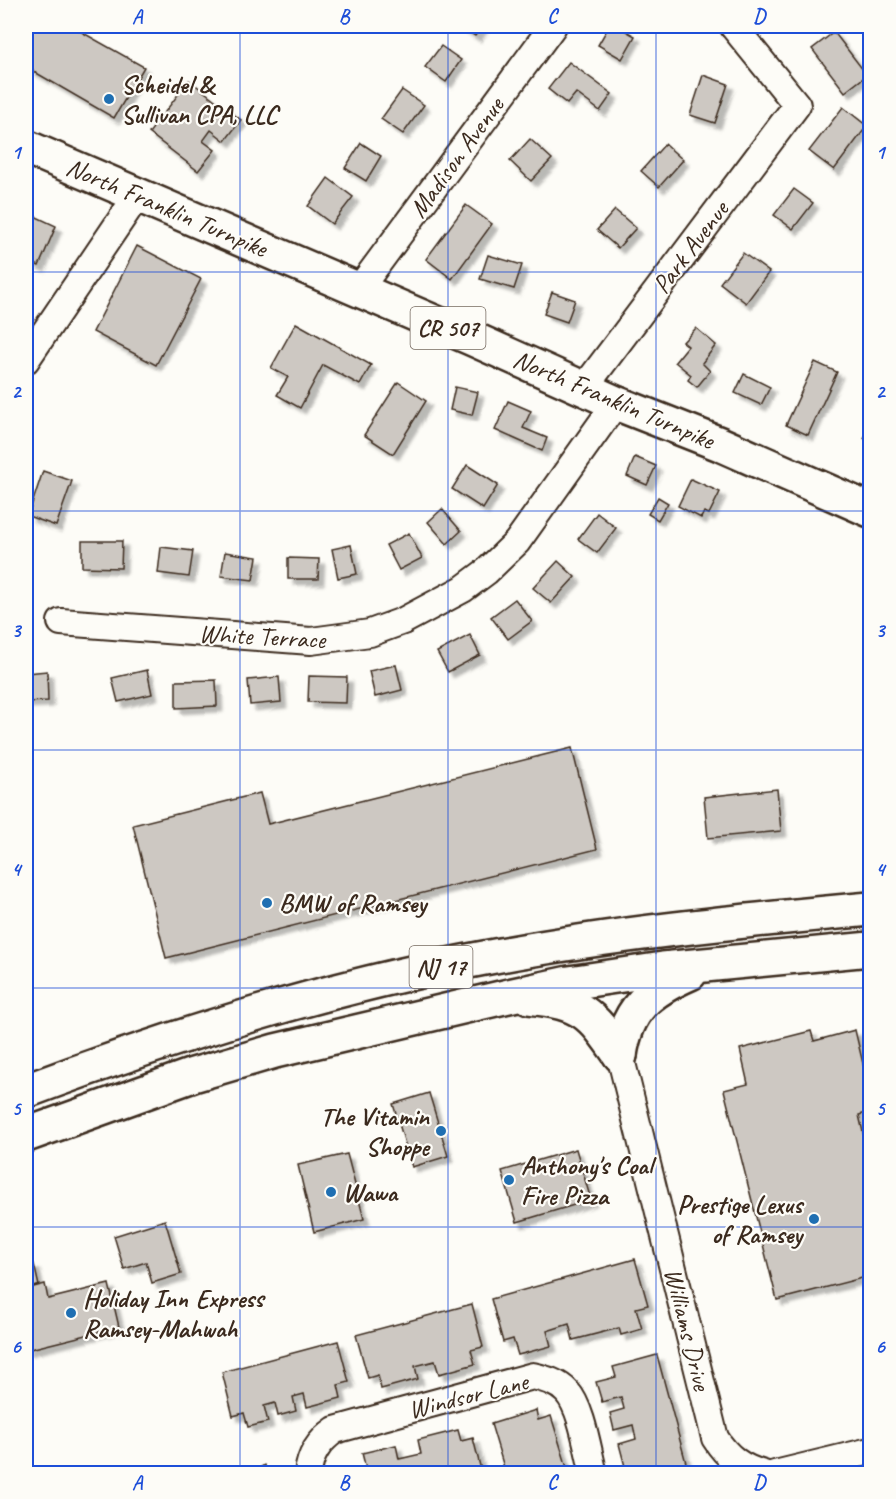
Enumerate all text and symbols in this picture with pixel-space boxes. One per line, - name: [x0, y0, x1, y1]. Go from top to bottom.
- text: A: [132, 4, 144, 29]
- text: B: [339, 4, 351, 29]
- text: C: [547, 4, 559, 29]
- text: D: [753, 4, 767, 29]
- place label: Scheidel & Sullivan CPA, LLC: [121, 68, 281, 131]
- street label: Madison Avenue: [402, 89, 512, 224]
- marker: Scheidel & Sullivan CPA, LLC: [102, 92, 116, 106]
- text: 1: [12, 140, 23, 165]
- text: 1: [876, 140, 887, 165]
- street label: North Franklin Turnpike: [61, 150, 274, 265]
- street label: Park Avenue: [645, 192, 737, 300]
- road number: CR 507: [410, 307, 486, 349]
- street label: North Franklin Turnpike: [508, 342, 721, 457]
- text: 2: [12, 379, 23, 404]
- text: 2: [876, 379, 887, 404]
- street label: White Terrace: [198, 617, 327, 656]
- text: 3: [12, 618, 23, 643]
- text: 3: [876, 618, 887, 643]
- text: 4: [12, 857, 24, 882]
- text: 4: [876, 857, 888, 882]
- place label: BMW of Ramsey: [279, 887, 429, 920]
- marker: BMW of Ramsey: [260, 896, 274, 910]
- road number: NJ 17: [410, 946, 472, 988]
- text: 5: [12, 1096, 23, 1121]
- text: 5: [876, 1096, 887, 1121]
- place label: The Vitamin Shoppe: [320, 1100, 431, 1163]
- marker: The Vitamin Shoppe: [434, 1124, 448, 1138]
- place label: Anthony's Coal Fire Pizza: [521, 1149, 657, 1212]
- marker: Anthony's Coal Fire Pizza: [502, 1173, 516, 1187]
- place label: Wawa: [343, 1176, 399, 1209]
- marker: Wawa: [324, 1185, 338, 1199]
- place label: Prestige Lexus of Ramsey: [677, 1188, 805, 1251]
- marker: Prestige Lexus of Ramsey: [807, 1212, 821, 1226]
- street label: Williams Drive: [656, 1265, 719, 1395]
- place label: Holiday Inn Express Ramsey-Mahwah: [83, 1282, 266, 1345]
- marker: Holiday Inn Express Ramsey-Mahwah: [64, 1306, 78, 1320]
- text: 6: [11, 1334, 22, 1359]
- text: 6: [875, 1334, 886, 1359]
- street label: Windsor Lane: [405, 1364, 534, 1426]
- text: A: [132, 1470, 144, 1495]
- text: B: [339, 1470, 351, 1495]
- text: C: [547, 1470, 559, 1495]
- text: D: [753, 1470, 767, 1495]

